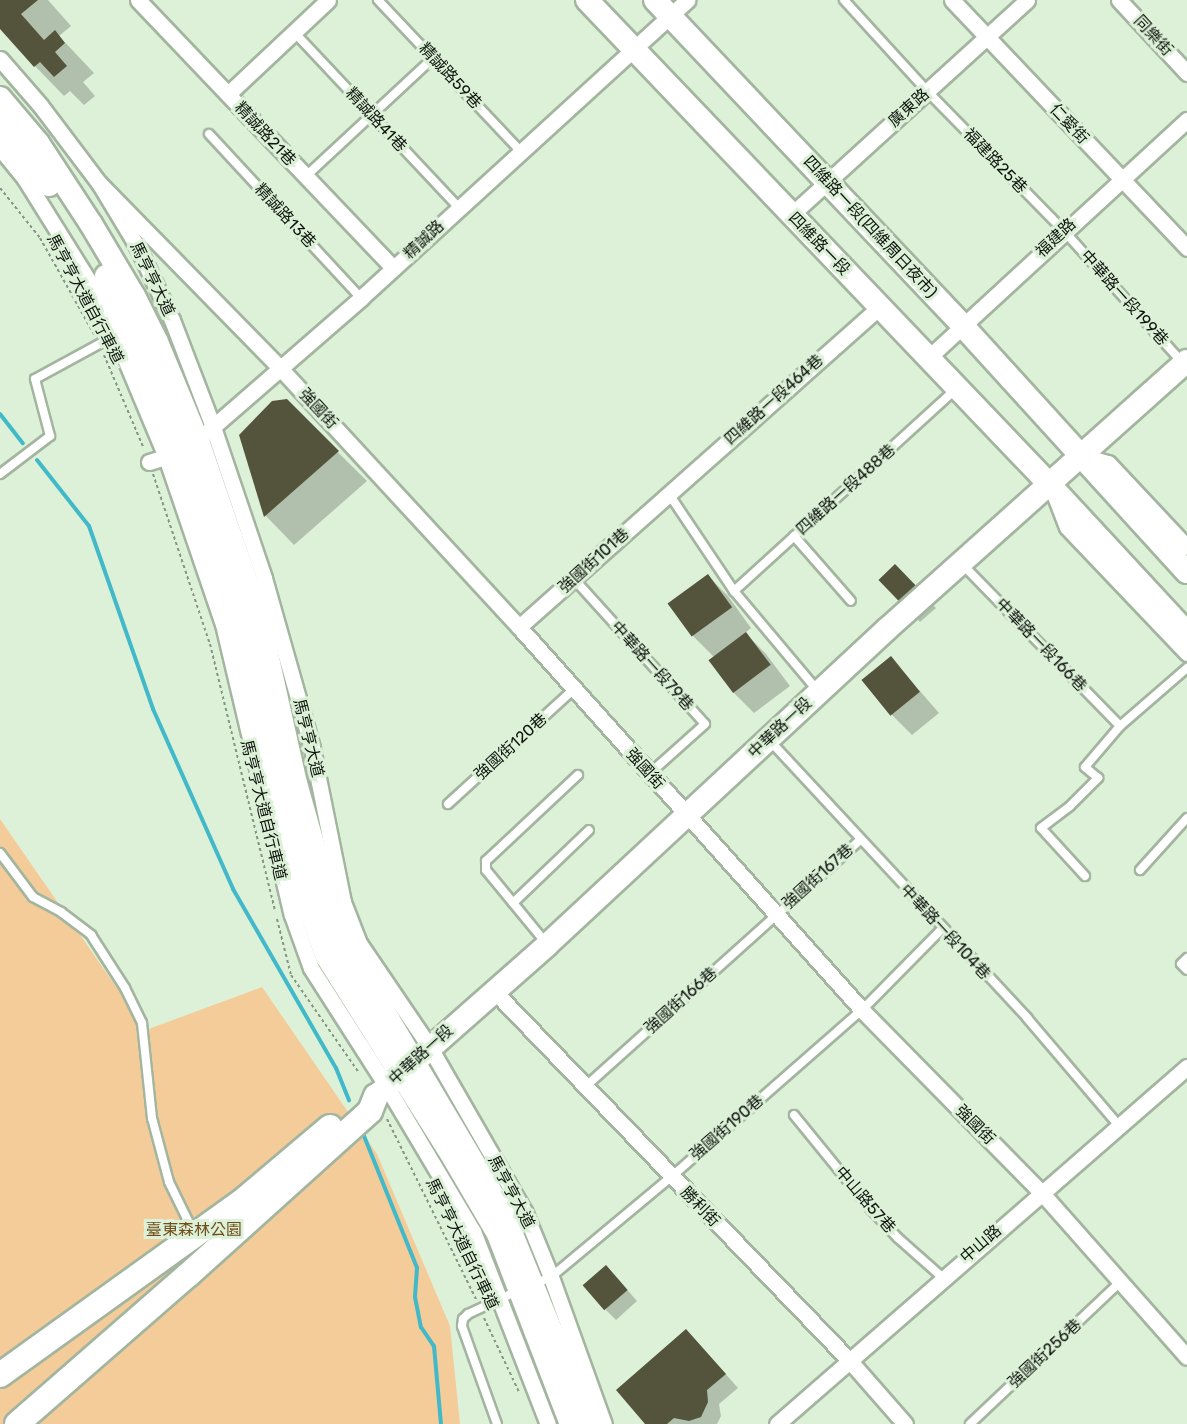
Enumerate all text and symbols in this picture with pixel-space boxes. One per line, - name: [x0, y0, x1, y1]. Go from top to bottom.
- street label: 同樂街: [1130, 12, 1176, 60]
- street label: 精誠路59巷: [415, 39, 485, 113]
- street label: 精誠路41巷: [342, 84, 410, 156]
- street label: 廣東路: [885, 85, 933, 131]
- street label: 精誠路21巷: [231, 98, 299, 170]
- street label: 仁愛街: [1046, 100, 1092, 148]
- street label: 福建路25巷: [959, 125, 1031, 197]
- street label: 四維路一段(四維周日夜市): [799, 152, 941, 302]
- street label: 精誠路13巷: [251, 180, 319, 252]
- street label: 四維路一段: [784, 209, 854, 279]
- street label: 福建路: [1032, 215, 1080, 261]
- street label: 精誠路: [400, 217, 448, 263]
- street label: 馬亨亨大道自行車道: [43, 231, 127, 367]
- street label: 馬亨亨大道: [126, 239, 178, 319]
- street label: 中華路一段199巷: [1076, 246, 1172, 350]
- street label: 四維路一段464巷: [721, 351, 827, 449]
- street label: 強國街: [295, 385, 341, 433]
- street label: 四維路一段488巷: [793, 441, 899, 539]
- street label: 強國街101巷: [555, 524, 633, 598]
- street label: 中華路一段166巷: [992, 594, 1090, 696]
- street label: 中華路一段79巷: [607, 617, 697, 715]
- street label: 中華路一段: [744, 694, 816, 762]
- street label: 馬亨亨大道: [289, 697, 327, 779]
- street label: 強國街120巷: [471, 710, 551, 784]
- street label: 馬亨亨大道自行車道: [236, 738, 290, 882]
- street label: 強國街: [622, 745, 668, 793]
- street label: 強國街167巷: [779, 840, 857, 914]
- street label: 中華路一段104巷: [896, 880, 994, 984]
- street label: 強國街166巷: [641, 964, 721, 1038]
- street label: 中華路一段: [385, 1021, 457, 1089]
- street label: 強國街190巷: [687, 1091, 767, 1165]
- street label: 強國街: [951, 1101, 999, 1149]
- street label: 馬亨亨大道: [484, 1152, 538, 1232]
- street label: 中山路57巷: [831, 1163, 899, 1237]
- street label: 馬亨亨大道自行車道: [422, 1175, 502, 1313]
- street label: 勝利街: [676, 1183, 724, 1231]
- park label: 臺東森林公園: [146, 1220, 242, 1240]
- street label: 中山路: [957, 1221, 1005, 1267]
- street label: 強國街256巷: [1005, 1315, 1085, 1393]

